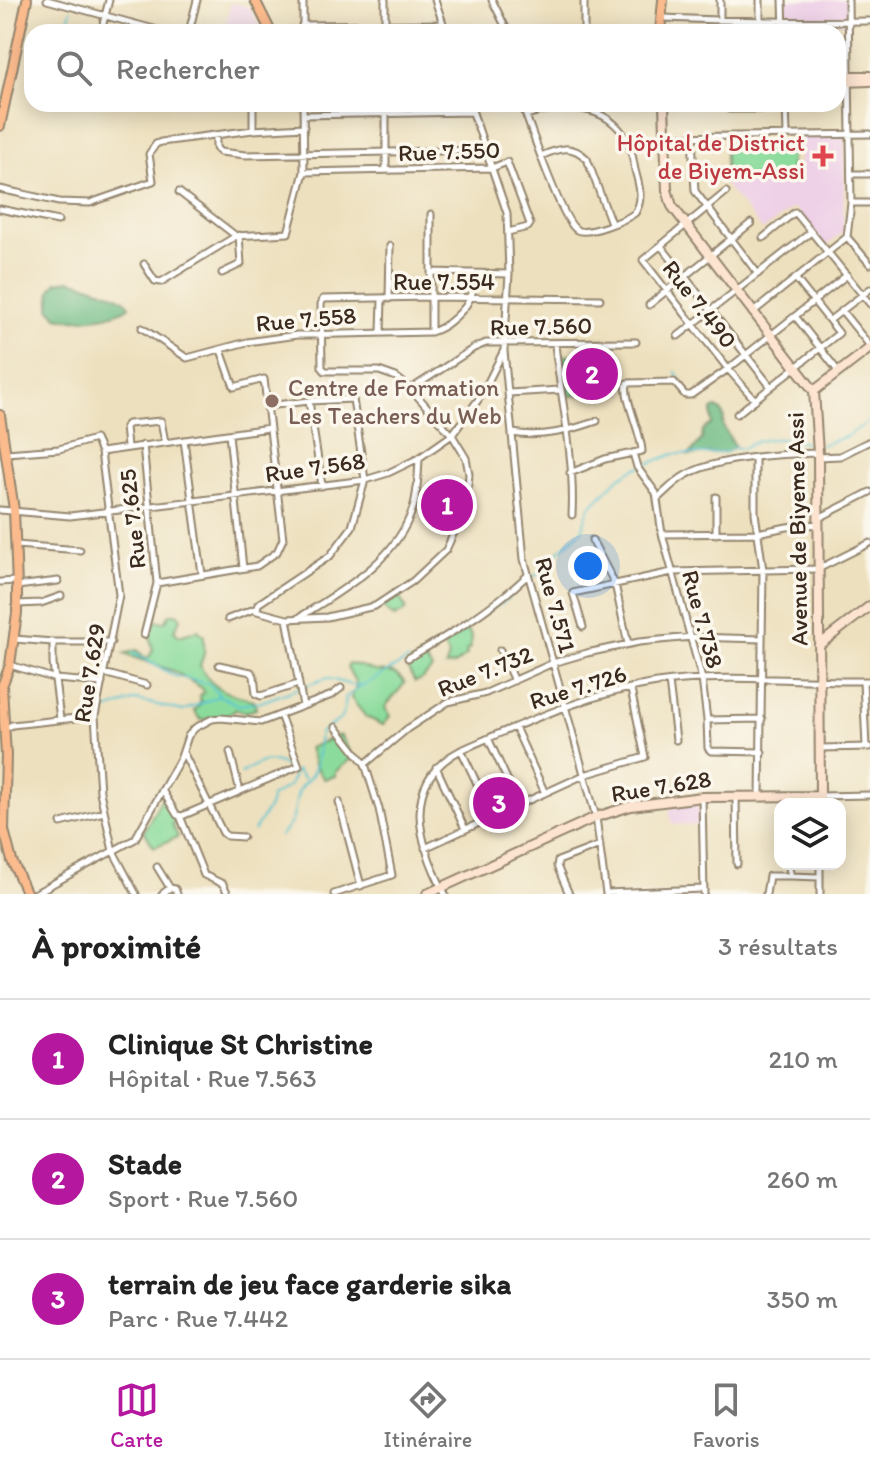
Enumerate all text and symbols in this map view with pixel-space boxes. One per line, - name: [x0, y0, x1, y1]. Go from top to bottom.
- search box: [24, 24, 846, 112]
- icon: search: [52, 46, 96, 90]
- text: Rechercher: [116, 50, 260, 87]
- place label: Hôpital de District de Biyem-Assi: [617, 128, 805, 185]
- street label: Rue 7.550: [397, 135, 501, 167]
- marker: Hôpital de District de Biyem-Assi: [812, 145, 834, 167]
- street label: Rue 7.490: [657, 254, 743, 354]
- street label: Rue 7.554: [393, 267, 495, 296]
- street label: Rue 7.558: [255, 300, 357, 338]
- street label: Rue 7.560: [490, 311, 592, 341]
- pin: 2: [566, 344, 618, 404]
- place label: Centre de Formation Les Teachers du Web: [288, 373, 502, 430]
- marker: Centre de Formation Les Teachers du Web: [263, 392, 281, 410]
- street label: Avenue de Biyeme Assi: [780, 412, 814, 646]
- street label: Rue 7.568: [263, 446, 367, 488]
- street label: Rue 7.625: [112, 468, 152, 570]
- pin: 1: [421, 475, 473, 535]
- your location: [568, 546, 608, 586]
- street label: Rue 7.571: [529, 554, 583, 656]
- street label: Rue 7.738: [676, 567, 730, 671]
- street label: Rue 7.629: [67, 621, 111, 725]
- street label: Rue 7.732: [433, 639, 537, 703]
- street label: Rue 7.726: [526, 659, 630, 715]
- street label: Rue 7.628: [609, 764, 713, 808]
- pin: 3: [473, 773, 525, 833]
- map controls: [774, 798, 846, 870]
- button: layers: [774, 798, 846, 870]
- text: À proximité: [32, 926, 201, 967]
- text: 3 résultats: [718, 930, 838, 962]
- text: Clinique St Christine: [108, 1025, 373, 1062]
- text: 1: [52, 1043, 64, 1075]
- text: 210 m: [769, 1043, 838, 1075]
- text: Hôpital · Rue 7.563: [108, 1062, 317, 1094]
- text: Stade: [108, 1145, 182, 1182]
- text: 2: [51, 1163, 65, 1195]
- text: 260 m: [767, 1163, 838, 1195]
- text: Sport · Rue 7.560: [108, 1182, 298, 1214]
- text: terrain de jeu face garderie sika: [108, 1265, 511, 1302]
- text: 3: [51, 1283, 65, 1315]
- text: 350 m: [766, 1283, 838, 1315]
- text: Parc · Rue 7.442: [108, 1302, 288, 1334]
- tab: Carte: [110, 1378, 163, 1453]
- tab: Itinéraire: [384, 1378, 472, 1453]
- tab: Favoris: [693, 1378, 760, 1453]

